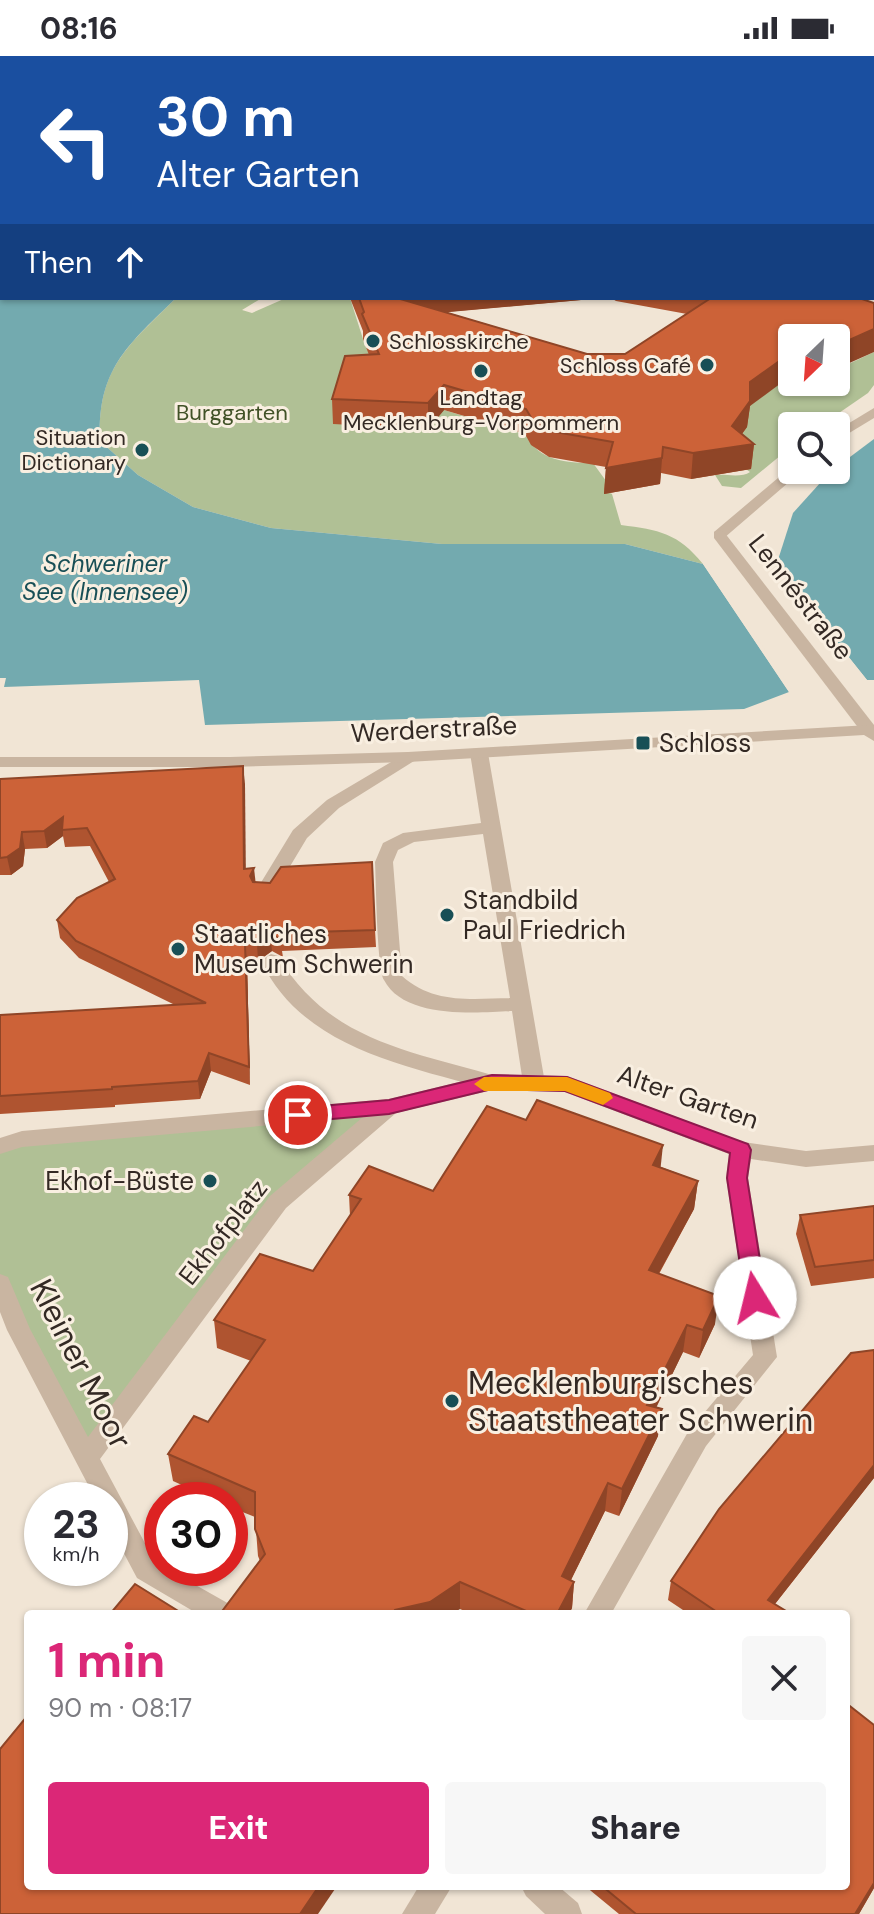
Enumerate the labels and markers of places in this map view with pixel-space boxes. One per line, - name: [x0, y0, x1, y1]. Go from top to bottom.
- place label: Schlosskirche: [389, 327, 529, 356]
- marker: Schlosskirche: [364, 332, 382, 350]
- place label: Schloss Café: [560, 351, 691, 380]
- marker: Schloss Café: [698, 356, 716, 374]
- marker: Landtag Mecklenburg-Vorpommern: [472, 362, 490, 380]
- place label: Landtag Mecklenburg-Vorpommern: [343, 383, 619, 437]
- place label: Situation Dictionary: [21, 423, 126, 477]
- marker: Situation Dictionary: [133, 441, 151, 459]
- place label: Schloss: [659, 726, 751, 760]
- marker: Schloss: [634, 734, 652, 752]
- place label: Standbild Paul Friedrich: [463, 883, 626, 947]
- marker: Standbild Paul Friedrich: [438, 906, 456, 924]
- place label: Staatliches Museum Schwerin: [194, 917, 413, 981]
- marker: Staatliches Museum Schwerin: [169, 940, 187, 958]
- pin: [264, 1081, 332, 1149]
- place label: Ekhof-Büste: [45, 1164, 194, 1198]
- marker: Ekhof-Büste: [201, 1172, 219, 1190]
- place label: Mecklenburgisches Staatstheater Schwerin: [468, 1362, 813, 1441]
- marker: Mecklenburgisches Staatstheater Schwerin: [443, 1392, 461, 1410]

